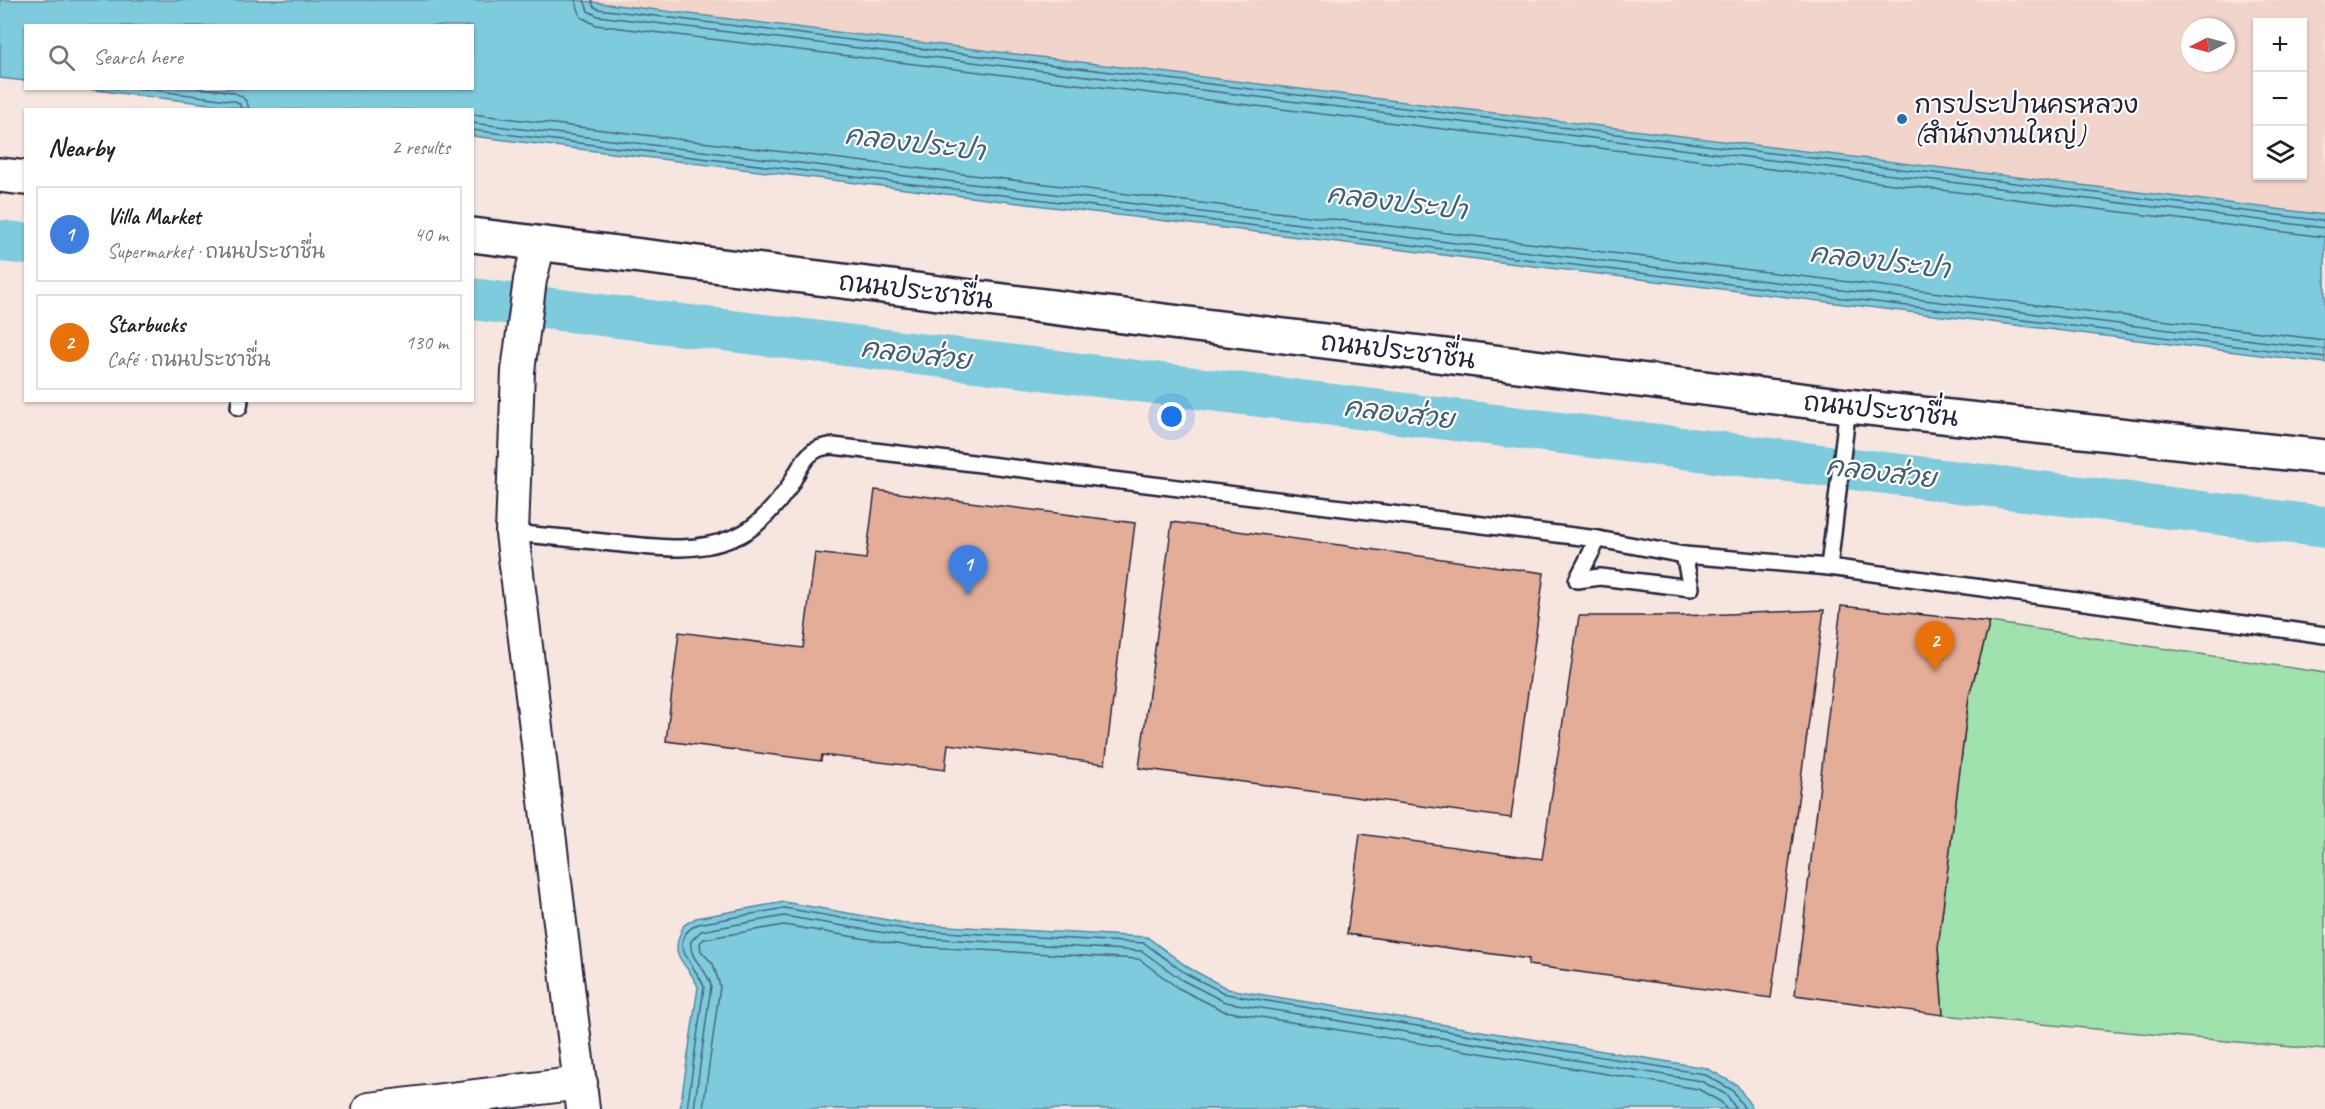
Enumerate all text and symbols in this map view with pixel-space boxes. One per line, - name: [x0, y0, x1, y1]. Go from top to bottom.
- north arrow: [2181, 18, 2235, 72]
- map controls: [2253, 18, 2307, 180]
- button: +: [2253, 18, 2307, 72]
- search box: [24, 24, 474, 90]
- icon: search: [45, 41, 78, 74]
- text: Search here: [93, 43, 183, 71]
- button: −: [2253, 72, 2307, 126]
- place label: การประปานครหลวง (สำนักงานใหญ่): [1914, 88, 2138, 151]
- marker: การประปานครหลวง (สำนักงานใหญ่): [1895, 112, 1909, 126]
- water label: คลองประปา: [843, 118, 989, 169]
- button: layers: [2253, 126, 2307, 180]
- text: Nearby: [48, 131, 113, 164]
- text: 2 results: [391, 135, 450, 160]
- water label: คลองประปา: [1325, 177, 1471, 228]
- text: Villa Market: [107, 203, 201, 231]
- text: 1: [65, 222, 74, 247]
- text: 40 m: [414, 222, 448, 247]
- water label: คลองประปา: [1808, 236, 1954, 287]
- text: Supermarket · ถนนประชาชื่น: [107, 239, 325, 264]
- street label: ถนนประชาชื่น: [837, 257, 997, 316]
- text: Starbucks: [107, 311, 185, 339]
- street label: ถนนประชาชื่น: [1319, 317, 1479, 376]
- text: 2: [65, 330, 74, 355]
- text: 130 m: [405, 330, 448, 355]
- water label: คลองส่วย: [859, 330, 976, 378]
- text: Café · ถนนประชาชื่น: [107, 347, 271, 372]
- street label: ถนนประชาชื่น: [1802, 377, 1961, 434]
- water label: คลองส่วย: [1342, 389, 1459, 437]
- your location: [1157, 402, 1186, 431]
- water label: คลองส่วย: [1824, 448, 1941, 496]
- pin: 1: [948, 546, 988, 595]
- pin: 2: [1916, 622, 1954, 671]

